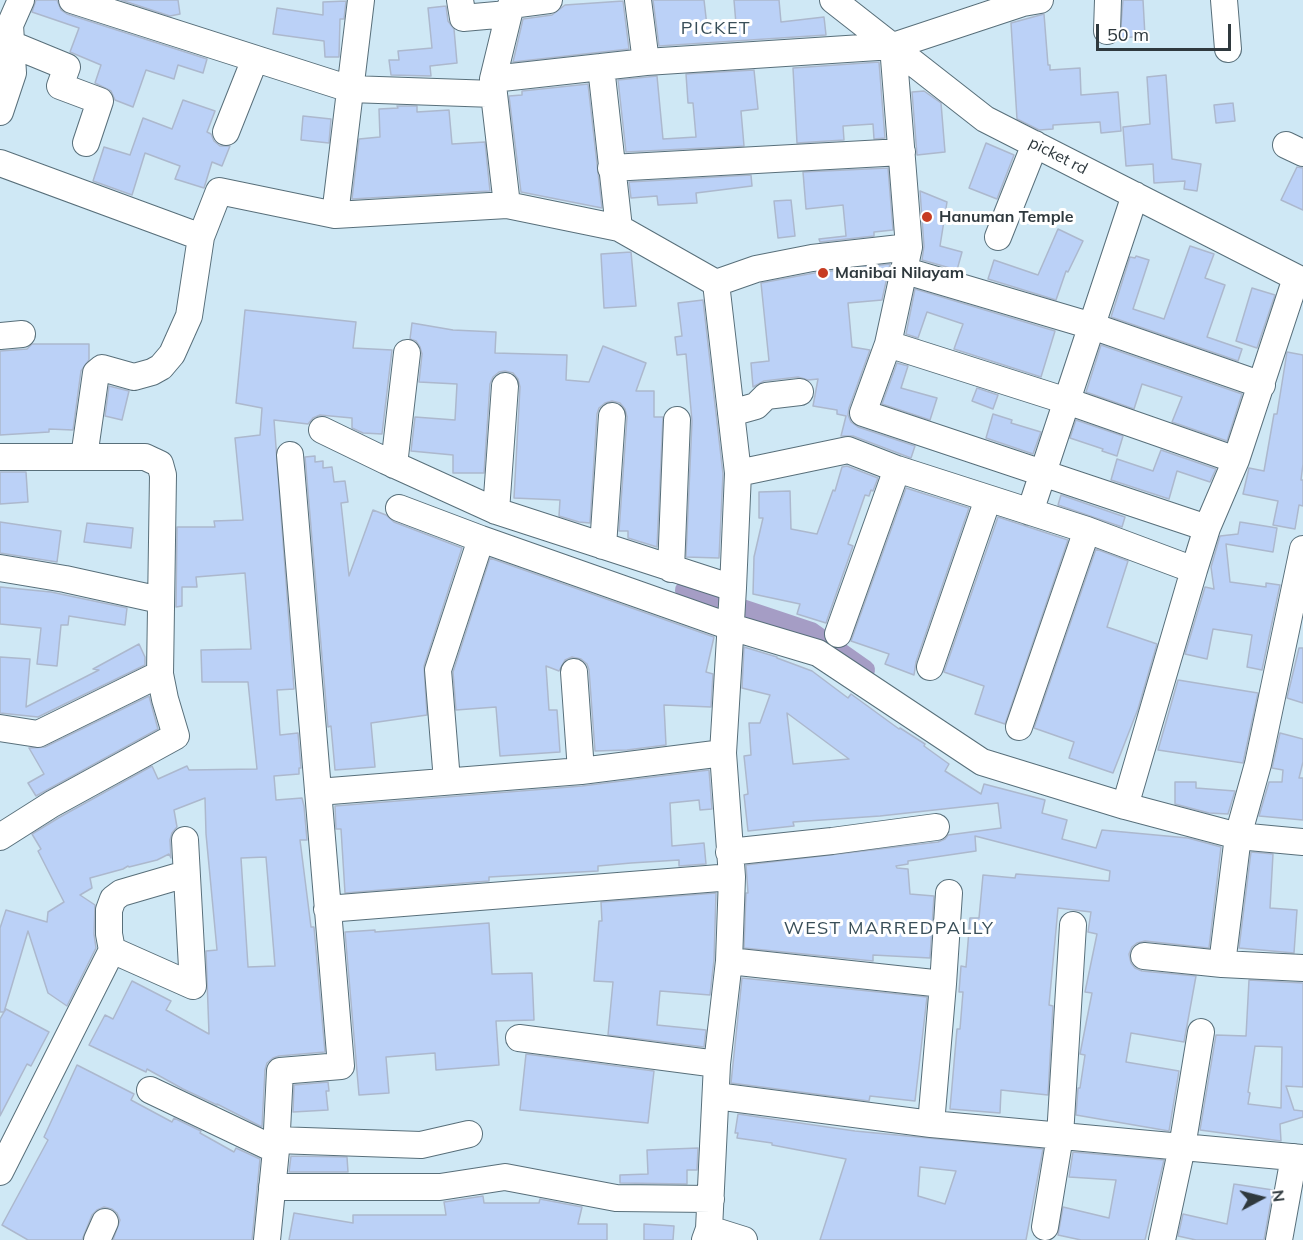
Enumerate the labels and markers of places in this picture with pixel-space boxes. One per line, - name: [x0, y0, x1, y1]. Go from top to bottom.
- place label: Hanuman Temple: [939, 207, 1073, 227]
- marker: Hanuman Temple: [920, 210, 934, 224]
- place label: Manibai Nilayam: [835, 263, 964, 283]
- marker: Manibai Nilayam: [816, 266, 830, 280]

